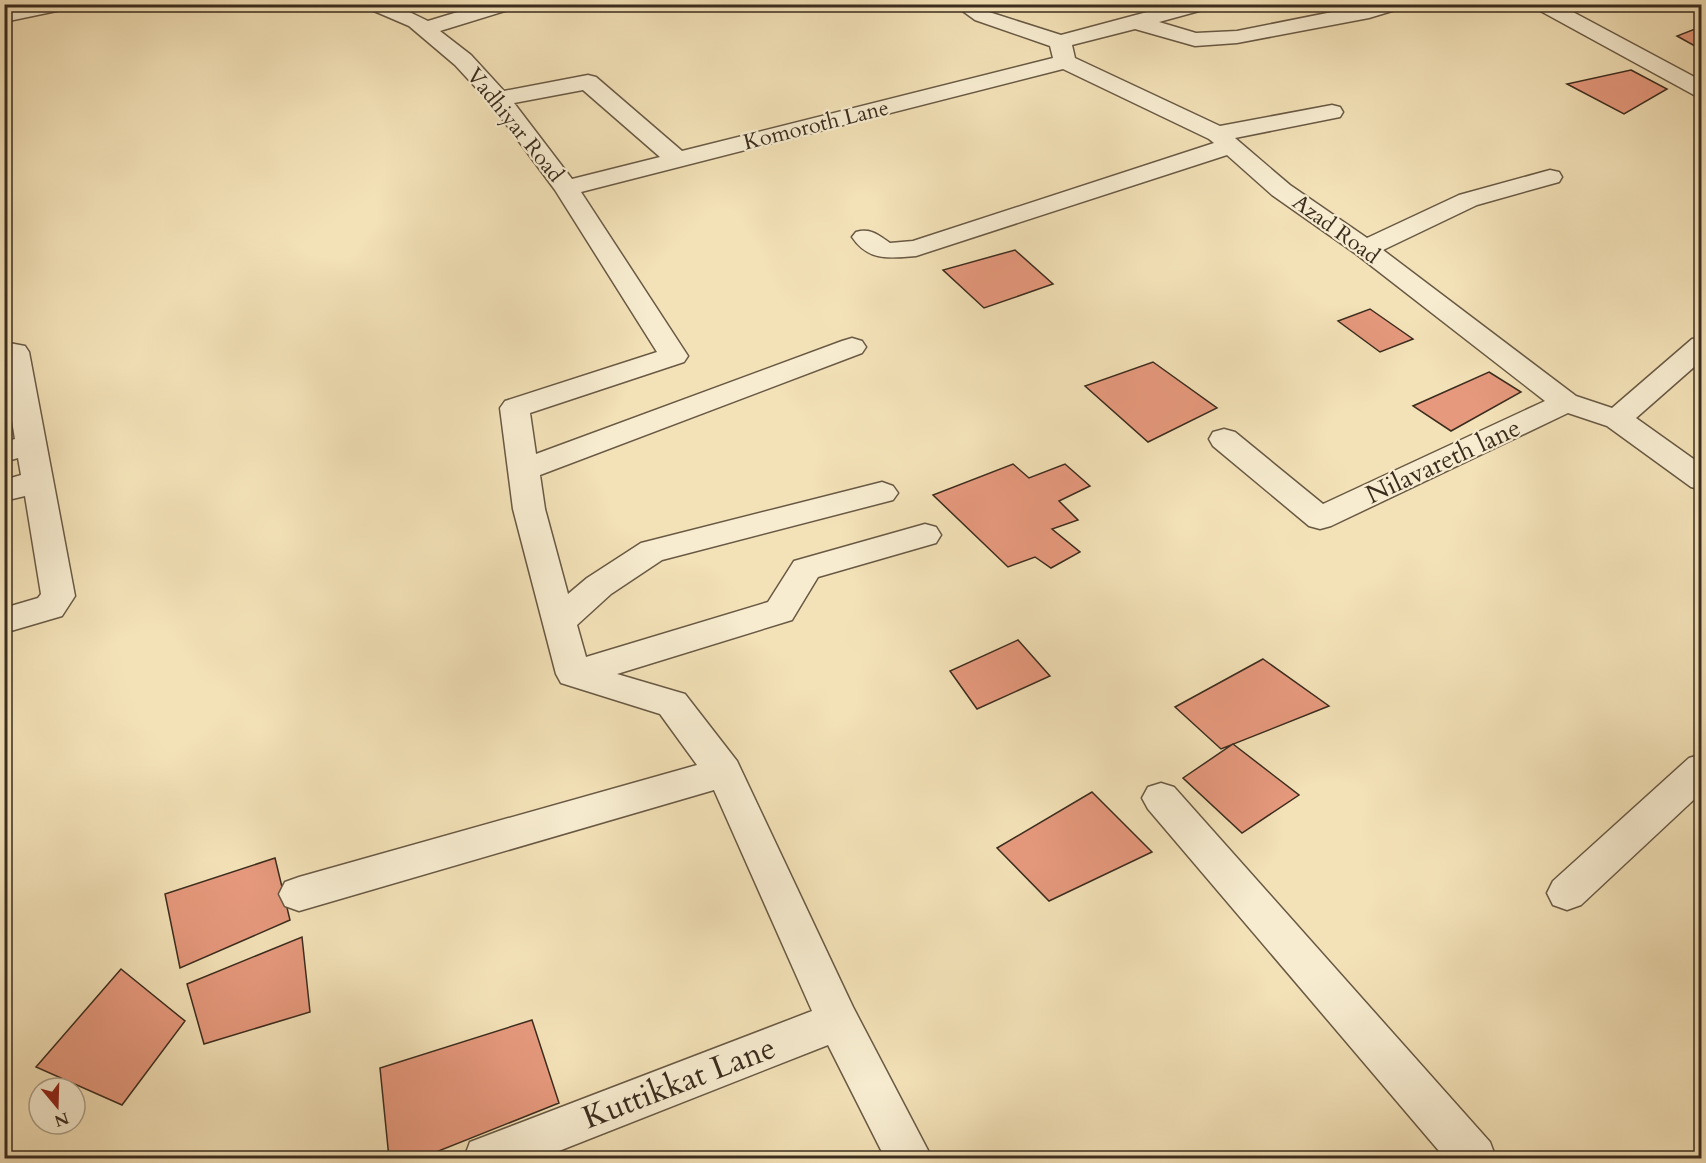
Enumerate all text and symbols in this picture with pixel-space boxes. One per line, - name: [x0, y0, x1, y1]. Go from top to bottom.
- street label: Vadhiyar Road: [460, 62, 571, 189]
- street label: Komoroth Lane: [740, 92, 892, 158]
- street label: Azad Road: [1286, 187, 1386, 271]
- street label: Nilavareth lane: [1360, 410, 1526, 512]
- street label: Kuttikkat Lane: [576, 1026, 782, 1140]
- north arrow: [27, 1076, 87, 1136]
- text: N: [51, 1107, 72, 1132]

